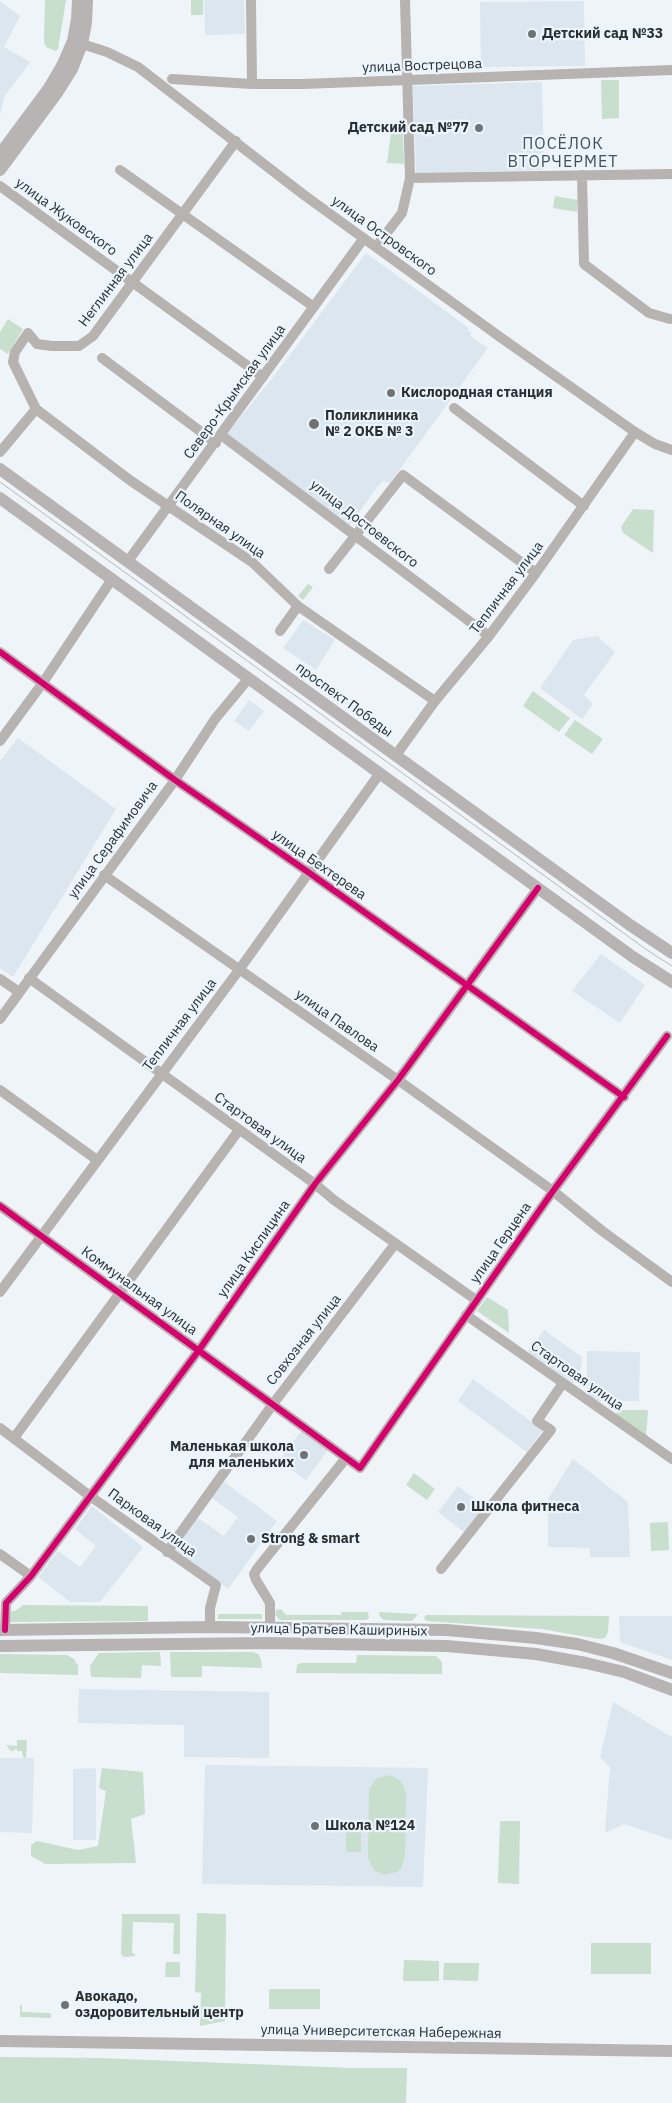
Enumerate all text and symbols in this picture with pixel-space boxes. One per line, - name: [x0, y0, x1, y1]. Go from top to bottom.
- place label: Детский сад №33: [542, 26, 663, 42]
- marker: Детский сад №33: [526, 28, 538, 40]
- street label: улица Вострецова: [362, 56, 482, 76]
- place label: Детский сад №77: [348, 120, 469, 136]
- marker: Детский сад №77: [473, 122, 485, 134]
- district label: ПОСЁЛОК ВТОРЧЕРМЕТ: [506, 134, 620, 172]
- street label: улица Жуковского: [12, 174, 120, 260]
- street label: улица Островского: [328, 192, 440, 280]
- street label: Неглинная улица: [75, 230, 157, 330]
- street label: Северо-Крымская улица: [180, 321, 290, 463]
- place label: Кислородная станция: [401, 385, 553, 401]
- marker: Кислородная станция: [385, 387, 397, 399]
- place label: Поликлиника № 2 ОКБ № 3: [325, 408, 418, 441]
- marker: Поликлиника № 2 ОКБ № 3: [307, 417, 321, 431]
- street label: улица Достоевского: [306, 476, 422, 572]
- street label: Полярная улица: [172, 488, 268, 562]
- street label: Тепличная улица: [467, 538, 547, 638]
- street label: проспект Победы: [292, 659, 396, 741]
- street label: улица Серафимовича: [65, 778, 161, 902]
- street label: улица Бехтерева: [269, 826, 369, 904]
- street label: Тепличная улица: [140, 975, 220, 1075]
- street label: улица Павлова: [292, 986, 382, 1056]
- street label: Стартовая улица: [211, 1089, 309, 1167]
- street label: улица Кислицина: [214, 1197, 294, 1301]
- street label: улица Герцена: [467, 1199, 535, 1287]
- street label: Коммунальная улица: [78, 1243, 200, 1339]
- street label: Совхозная улица: [263, 1291, 345, 1389]
- street label: Стартовая улица: [527, 1338, 627, 1414]
- place label: Маленькая школа для маленьких: [170, 1439, 294, 1471]
- marker: Маленькая школа для маленьких: [298, 1449, 310, 1461]
- street label: Парковая улица: [104, 1485, 200, 1561]
- place label: Школа фитнеса: [471, 1499, 579, 1515]
- marker: Школа фитнеса: [455, 1501, 467, 1513]
- place label: Strong & smart: [261, 1531, 360, 1547]
- marker: Strong & smart: [245, 1533, 257, 1545]
- street label: улица Братьев Кашириных: [250, 1620, 428, 1640]
- place label: Школа №124: [325, 1818, 415, 1834]
- marker: Школа №124: [309, 1820, 321, 1832]
- place label: Авокадо, оздоровительный центр: [75, 1989, 244, 2021]
- marker: Авокадо, оздоровительный центр: [59, 1999, 71, 2011]
- street label: улица Университетская Набережная: [260, 2021, 502, 2043]

